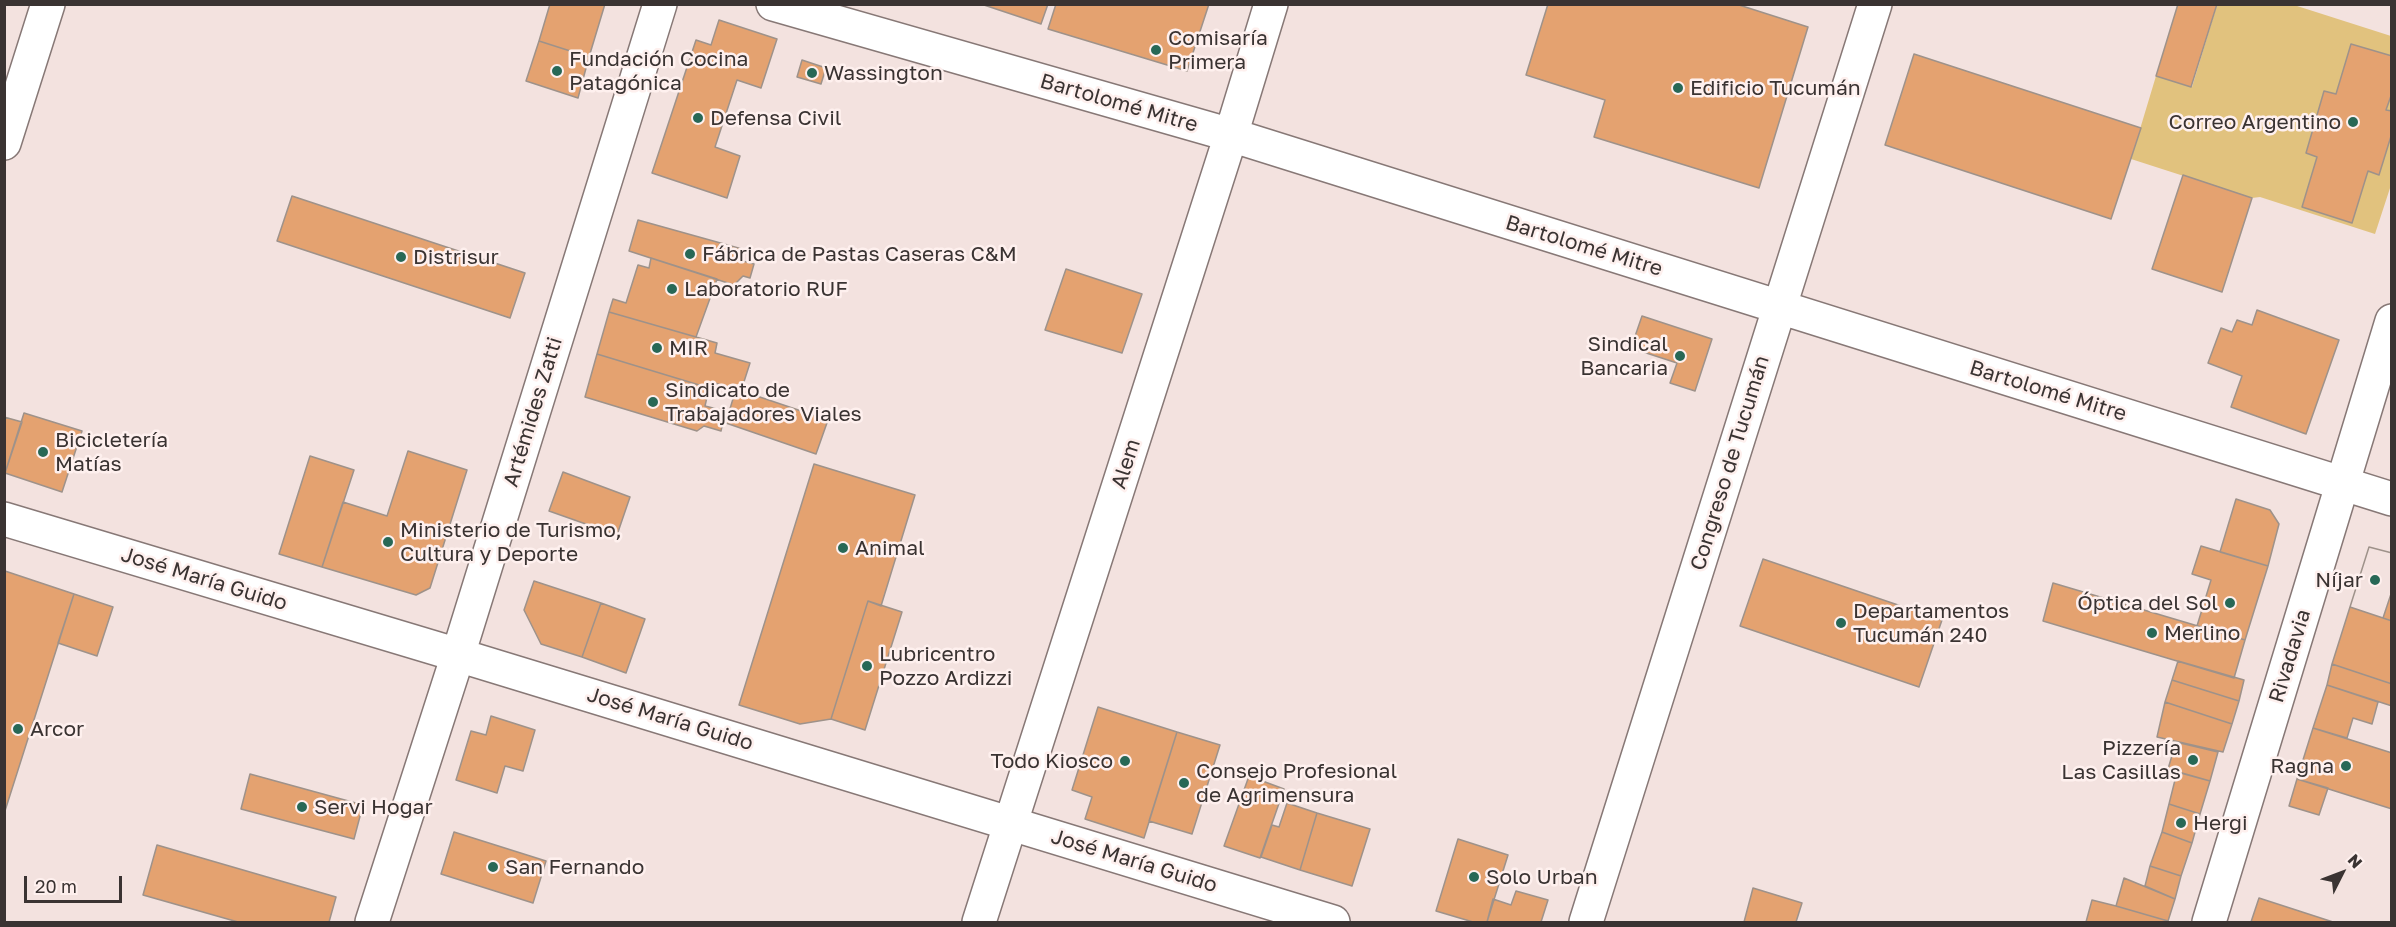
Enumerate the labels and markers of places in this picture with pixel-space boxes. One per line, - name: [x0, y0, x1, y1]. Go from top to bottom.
- place label: Comisaría Primera: [1168, 25, 1268, 75]
- marker: Comisaría Primera: [1149, 43, 1163, 57]
- place label: Fundación Cocina Patagónica: [569, 46, 748, 96]
- place label: Wassington: [824, 60, 943, 86]
- marker: Fundación Cocina Patagónica: [550, 64, 564, 78]
- marker: Wassington: [805, 66, 819, 80]
- place label: Edificio Tucumán: [1690, 75, 1861, 101]
- marker: Edificio Tucumán: [1671, 81, 1685, 95]
- place label: Defensa Civil: [710, 105, 841, 131]
- place label: Correo Argentino: [2169, 109, 2341, 135]
- marker: Defensa Civil: [691, 111, 705, 125]
- marker: Correo Argentino: [2346, 115, 2360, 129]
- place label: Fábrica de Pastas Caseras C&M: [702, 241, 1017, 267]
- place label: Distrisur: [413, 244, 499, 270]
- marker: Fábrica de Pastas Caseras C&M: [683, 247, 697, 261]
- marker: Distrisur: [394, 250, 408, 264]
- place label: Laboratorio RUF: [684, 276, 848, 302]
- marker: Laboratorio RUF: [665, 282, 679, 296]
- place label: Sindical Bancaria: [1580, 331, 1668, 381]
- place label: MIR: [669, 335, 708, 361]
- marker: MIR: [650, 341, 664, 355]
- marker: Sindical Bancaria: [1673, 349, 1687, 363]
- place label: Sindicato de Trabajadores Viales: [665, 377, 862, 427]
- marker: Sindicato de Trabajadores Viales: [646, 395, 660, 409]
- place label: Bicicletería Matías: [55, 427, 168, 477]
- marker: Bicicletería Matías: [36, 445, 50, 459]
- place label: Ministerio de Turismo, Cultura y Deporte: [400, 517, 622, 567]
- marker: Ministerio de Turismo, Cultura y Deporte: [381, 535, 395, 549]
- place label: Animal: [855, 535, 925, 561]
- marker: Animal: [836, 541, 850, 555]
- place label: Níjar: [2315, 567, 2363, 593]
- marker: Níjar: [2368, 573, 2382, 587]
- place label: Óptica del Sol: [2077, 590, 2218, 616]
- marker: Óptica del Sol: [2223, 596, 2237, 610]
- place label: Departamentos Tucumán 240: [1853, 598, 2009, 648]
- marker: Departamentos Tucumán 240: [1834, 616, 1848, 630]
- place label: Merlino: [2164, 620, 2240, 646]
- marker: Merlino: [2145, 626, 2159, 640]
- place label: Lubricentro Pozzo Ardizzi: [879, 641, 1012, 691]
- marker: Lubricentro Pozzo Ardizzi: [860, 659, 874, 673]
- place label: Arcor: [30, 716, 84, 742]
- marker: Arcor: [11, 722, 25, 736]
- place label: Pizzería Las Casillas: [2061, 735, 2181, 785]
- place label: Todo Kiosco: [991, 748, 1113, 774]
- marker: Pizzería Las Casillas: [2186, 753, 2200, 767]
- place label: Ragna: [2270, 753, 2334, 779]
- marker: Todo Kiosco: [1118, 754, 1132, 768]
- place label: Consejo Profesional de Agrimensura: [1196, 758, 1397, 808]
- marker: Ragna: [2339, 759, 2353, 773]
- marker: Consejo Profesional de Agrimensura: [1177, 776, 1191, 790]
- place label: Servi Hogar: [314, 794, 433, 820]
- marker: Servi Hogar: [295, 800, 309, 814]
- place label: Hergi: [2193, 810, 2248, 836]
- marker: Hergi: [2174, 816, 2188, 830]
- place label: San Fernando: [505, 854, 644, 880]
- marker: San Fernando: [486, 860, 500, 874]
- place label: Solo Urban: [1486, 864, 1598, 890]
- marker: Solo Urban: [1467, 870, 1481, 884]

